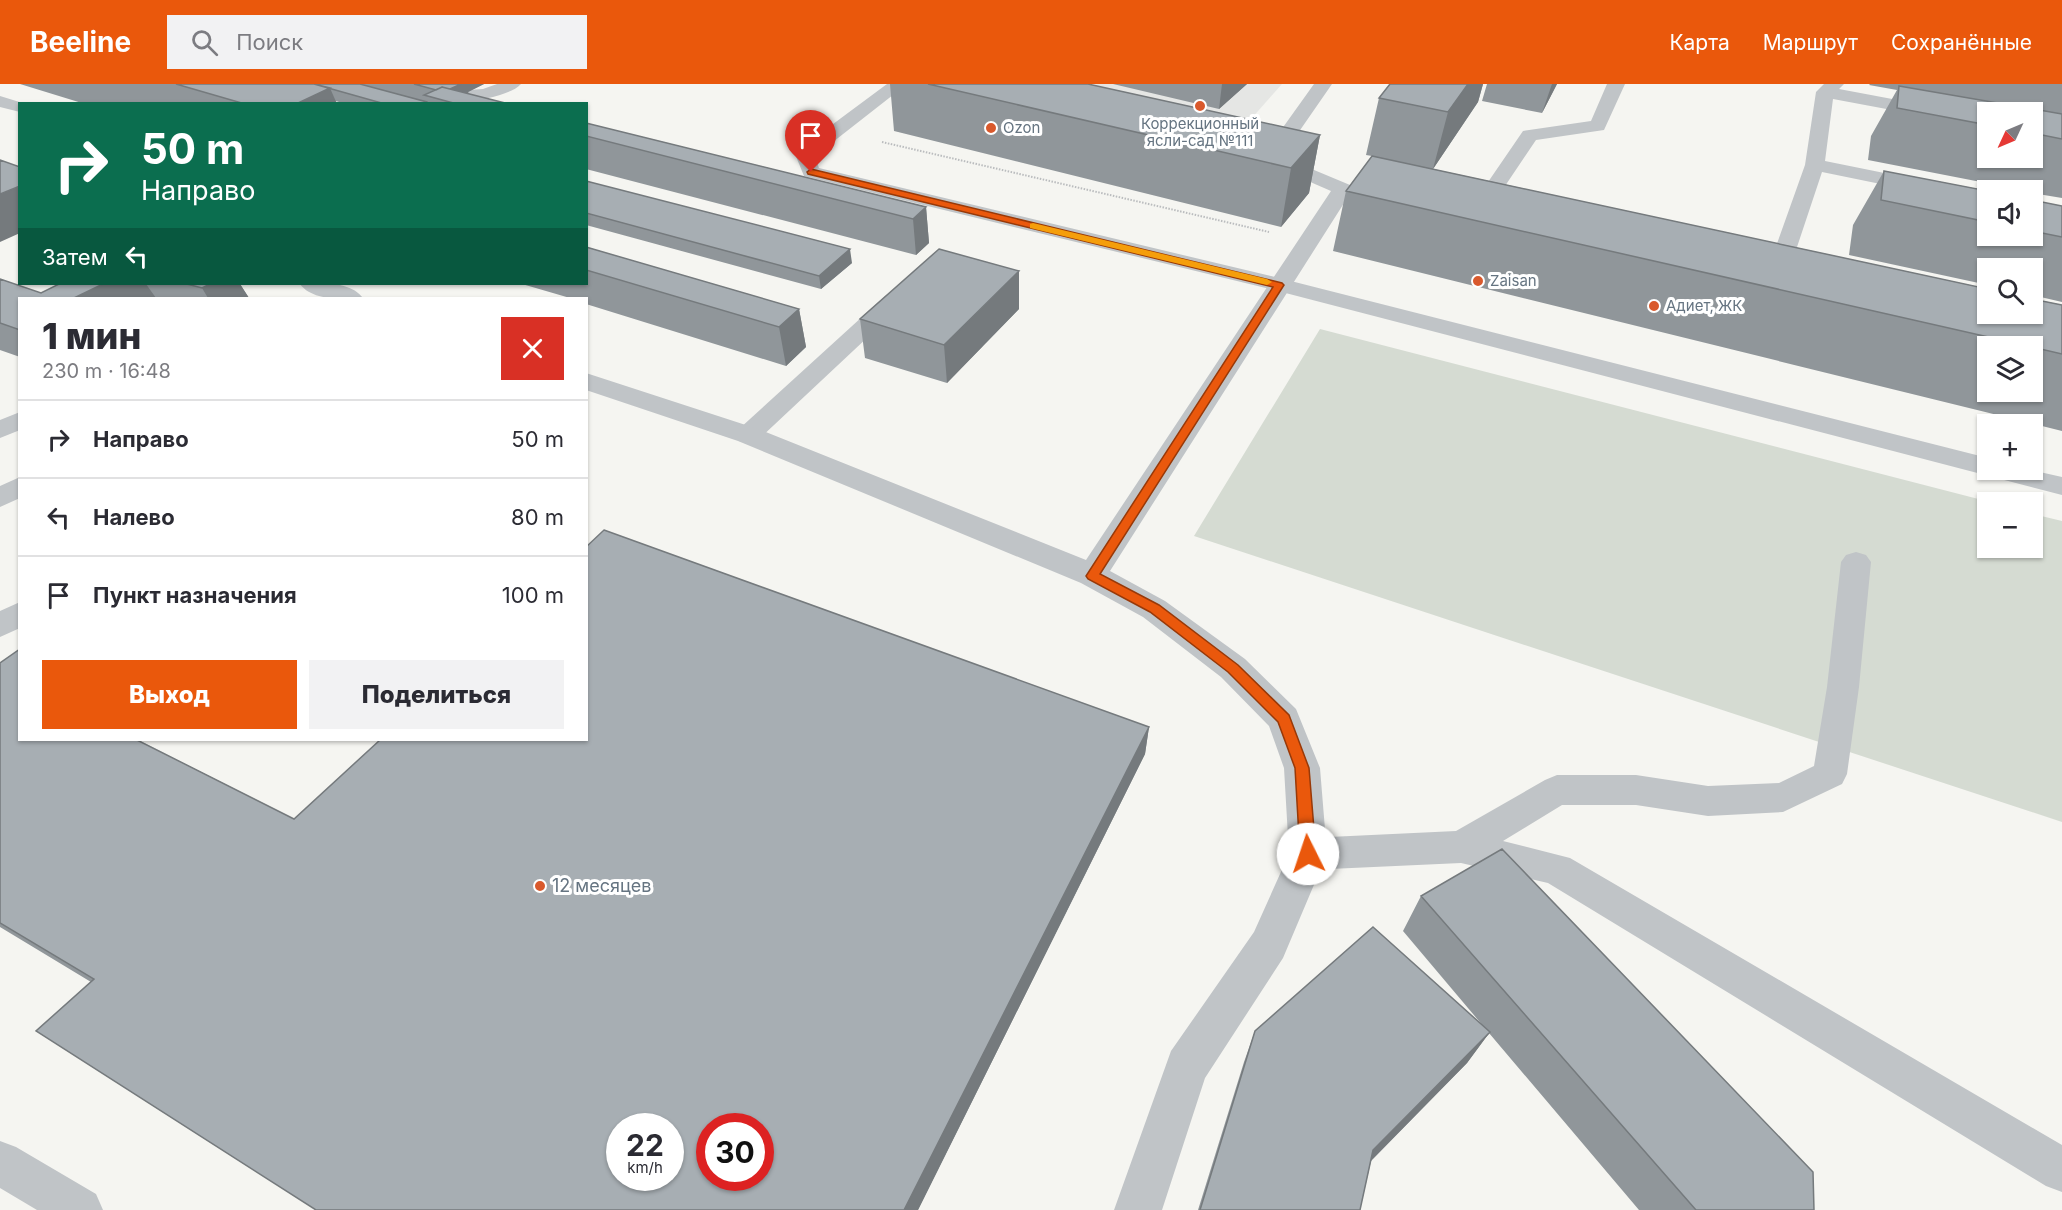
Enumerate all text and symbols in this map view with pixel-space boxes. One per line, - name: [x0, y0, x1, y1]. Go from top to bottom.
- search box: [167, 15, 587, 69]
- text: Beeline: [30, 25, 131, 59]
- icon: search: [188, 26, 221, 59]
- text: Поиск: [236, 29, 303, 55]
- text: Карта: [1669, 30, 1730, 55]
- text: Маршрут: [1763, 30, 1858, 55]
- text: Сохранённые: [1891, 30, 2032, 55]
- marker: Коррекционный ясли-сад №111: [1193, 99, 1207, 113]
- north arrow: [1977, 102, 2043, 168]
- map controls: [1977, 102, 2043, 558]
- pin: [785, 110, 836, 172]
- place label: Коррекционный ясли-сад №111: [1141, 114, 1259, 150]
- place label: Ozon: [1003, 118, 1040, 137]
- icon: arrive: [794, 119, 827, 152]
- marker: Ozon: [984, 121, 998, 135]
- text: 50 m: [141, 123, 244, 174]
- icon: right: [42, 126, 120, 204]
- text: Направо: [141, 174, 256, 207]
- button: sound: [1977, 180, 2043, 246]
- icon: left: [120, 240, 153, 273]
- text: Затем: [42, 244, 108, 270]
- button: search: [1977, 258, 2043, 324]
- place label: Zaisan: [1490, 271, 1537, 290]
- marker: Zaisan: [1471, 274, 1485, 288]
- place label: Адиет, ЖК: [1666, 296, 1742, 315]
- marker: Адиет, ЖК: [1647, 299, 1661, 313]
- text: 1 мин: [42, 314, 141, 358]
- button: close: [501, 317, 564, 380]
- button: layers: [1977, 336, 2043, 402]
- text: 230 m · 16:48: [42, 359, 171, 383]
- button: +: [1977, 414, 2043, 480]
- icon: right: [42, 423, 75, 456]
- text: Направо: [93, 426, 189, 452]
- text: 50 m: [511, 426, 564, 452]
- button: −: [1977, 492, 2043, 558]
- icon: left: [42, 501, 75, 534]
- text: Налево: [93, 504, 175, 530]
- text: 80 m: [511, 504, 564, 530]
- icon: arrive: [42, 579, 75, 612]
- text: Пункт назначения: [93, 582, 297, 608]
- text: 100 m: [502, 582, 564, 608]
- button: Выход: [42, 660, 297, 729]
- button: Поделиться: [309, 660, 564, 729]
- position arrow: [1276, 822, 1340, 886]
- place label: 12 месяцев: [552, 875, 651, 896]
- marker: 12 месяцев: [533, 879, 547, 893]
- speed limit sign: 30: [696, 1113, 774, 1191]
- text: 22: [626, 1127, 664, 1163]
- text: km/h: [627, 1158, 663, 1177]

